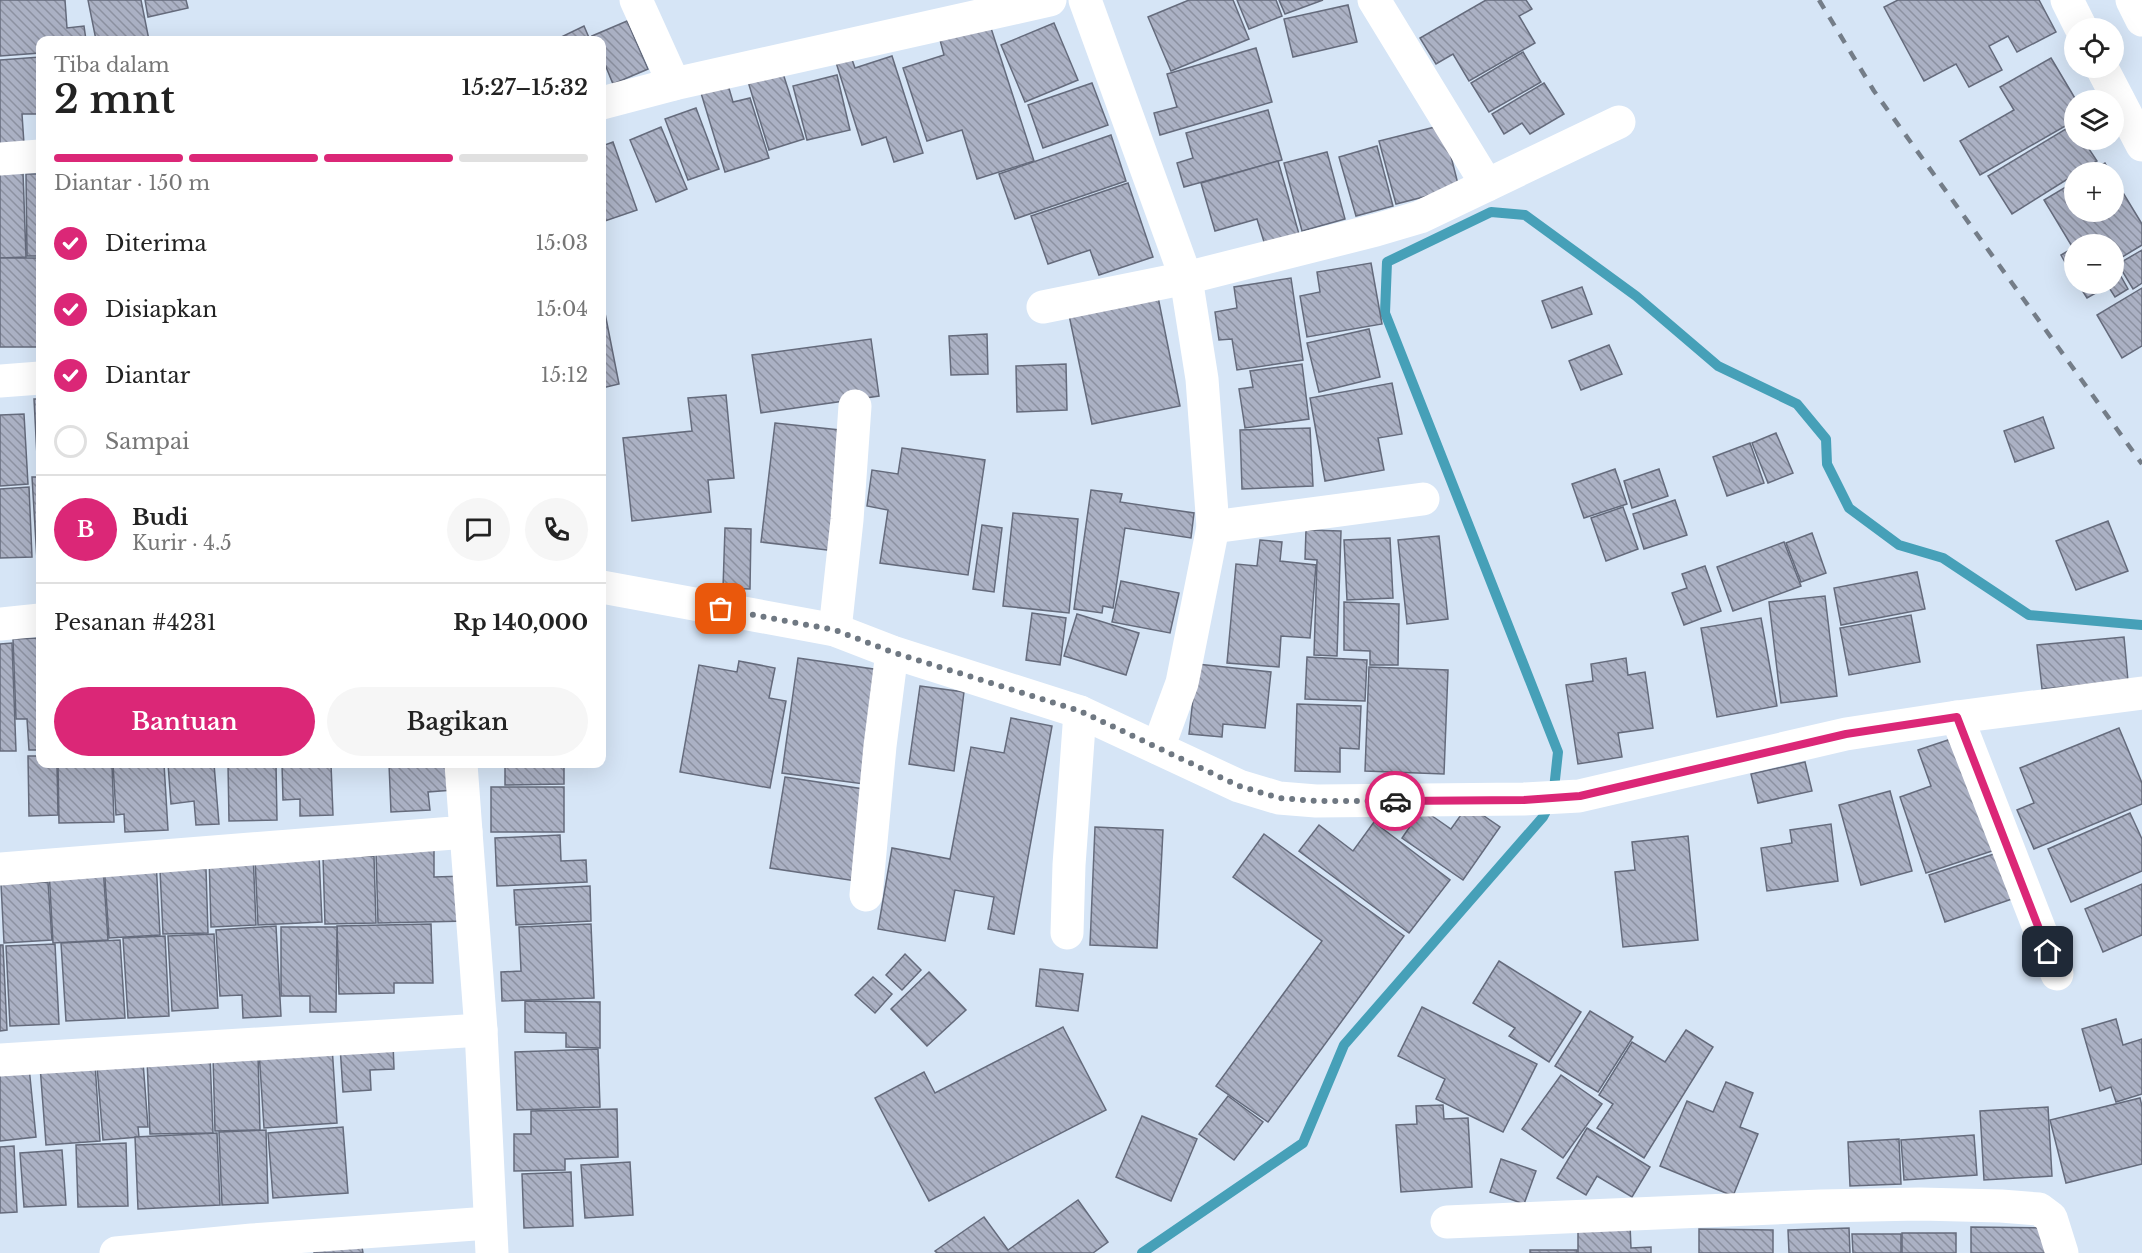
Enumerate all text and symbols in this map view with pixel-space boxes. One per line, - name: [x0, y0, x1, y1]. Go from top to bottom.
- map controls: [2064, 18, 2124, 294]
- button: locate: [2064, 18, 2124, 78]
- text: Tiba dalam: [54, 53, 170, 77]
- text: 15:27–15:32: [462, 74, 588, 101]
- text: 2 mnt: [54, 75, 175, 124]
- button: layers: [2064, 90, 2124, 150]
- button: +: [2064, 162, 2124, 222]
- text: Diantar · 150 m: [54, 171, 210, 195]
- icon: check: [54, 227, 87, 260]
- text: Diterima: [105, 230, 207, 257]
- text: 15:03: [535, 231, 588, 255]
- button: −: [2064, 234, 2124, 294]
- icon: check: [54, 293, 87, 326]
- text: Disiapkan: [105, 296, 217, 323]
- text: 15:04: [536, 297, 588, 321]
- icon: check: [54, 359, 87, 392]
- text: Diantar: [105, 362, 190, 389]
- text: 15:12: [541, 363, 588, 387]
- text: Sampai: [105, 428, 190, 455]
- button: chat: [447, 498, 510, 561]
- button: phone: [525, 498, 588, 561]
- text: Budi: [132, 504, 188, 531]
- text: B: [77, 516, 94, 543]
- text: Kurir · 4.5: [132, 531, 232, 555]
- pin: [695, 583, 746, 634]
- icon: bag: [704, 592, 737, 625]
- text: Pesanan #4231: [54, 609, 217, 636]
- text: Rp 140,000: [453, 609, 588, 636]
- button: Bantuan: [54, 687, 315, 756]
- button: Bagikan: [327, 687, 588, 756]
- courier: [1365, 771, 1425, 831]
- icon: car: [1379, 785, 1412, 818]
- pin: [2022, 926, 2073, 977]
- icon: home: [2031, 935, 2064, 968]

